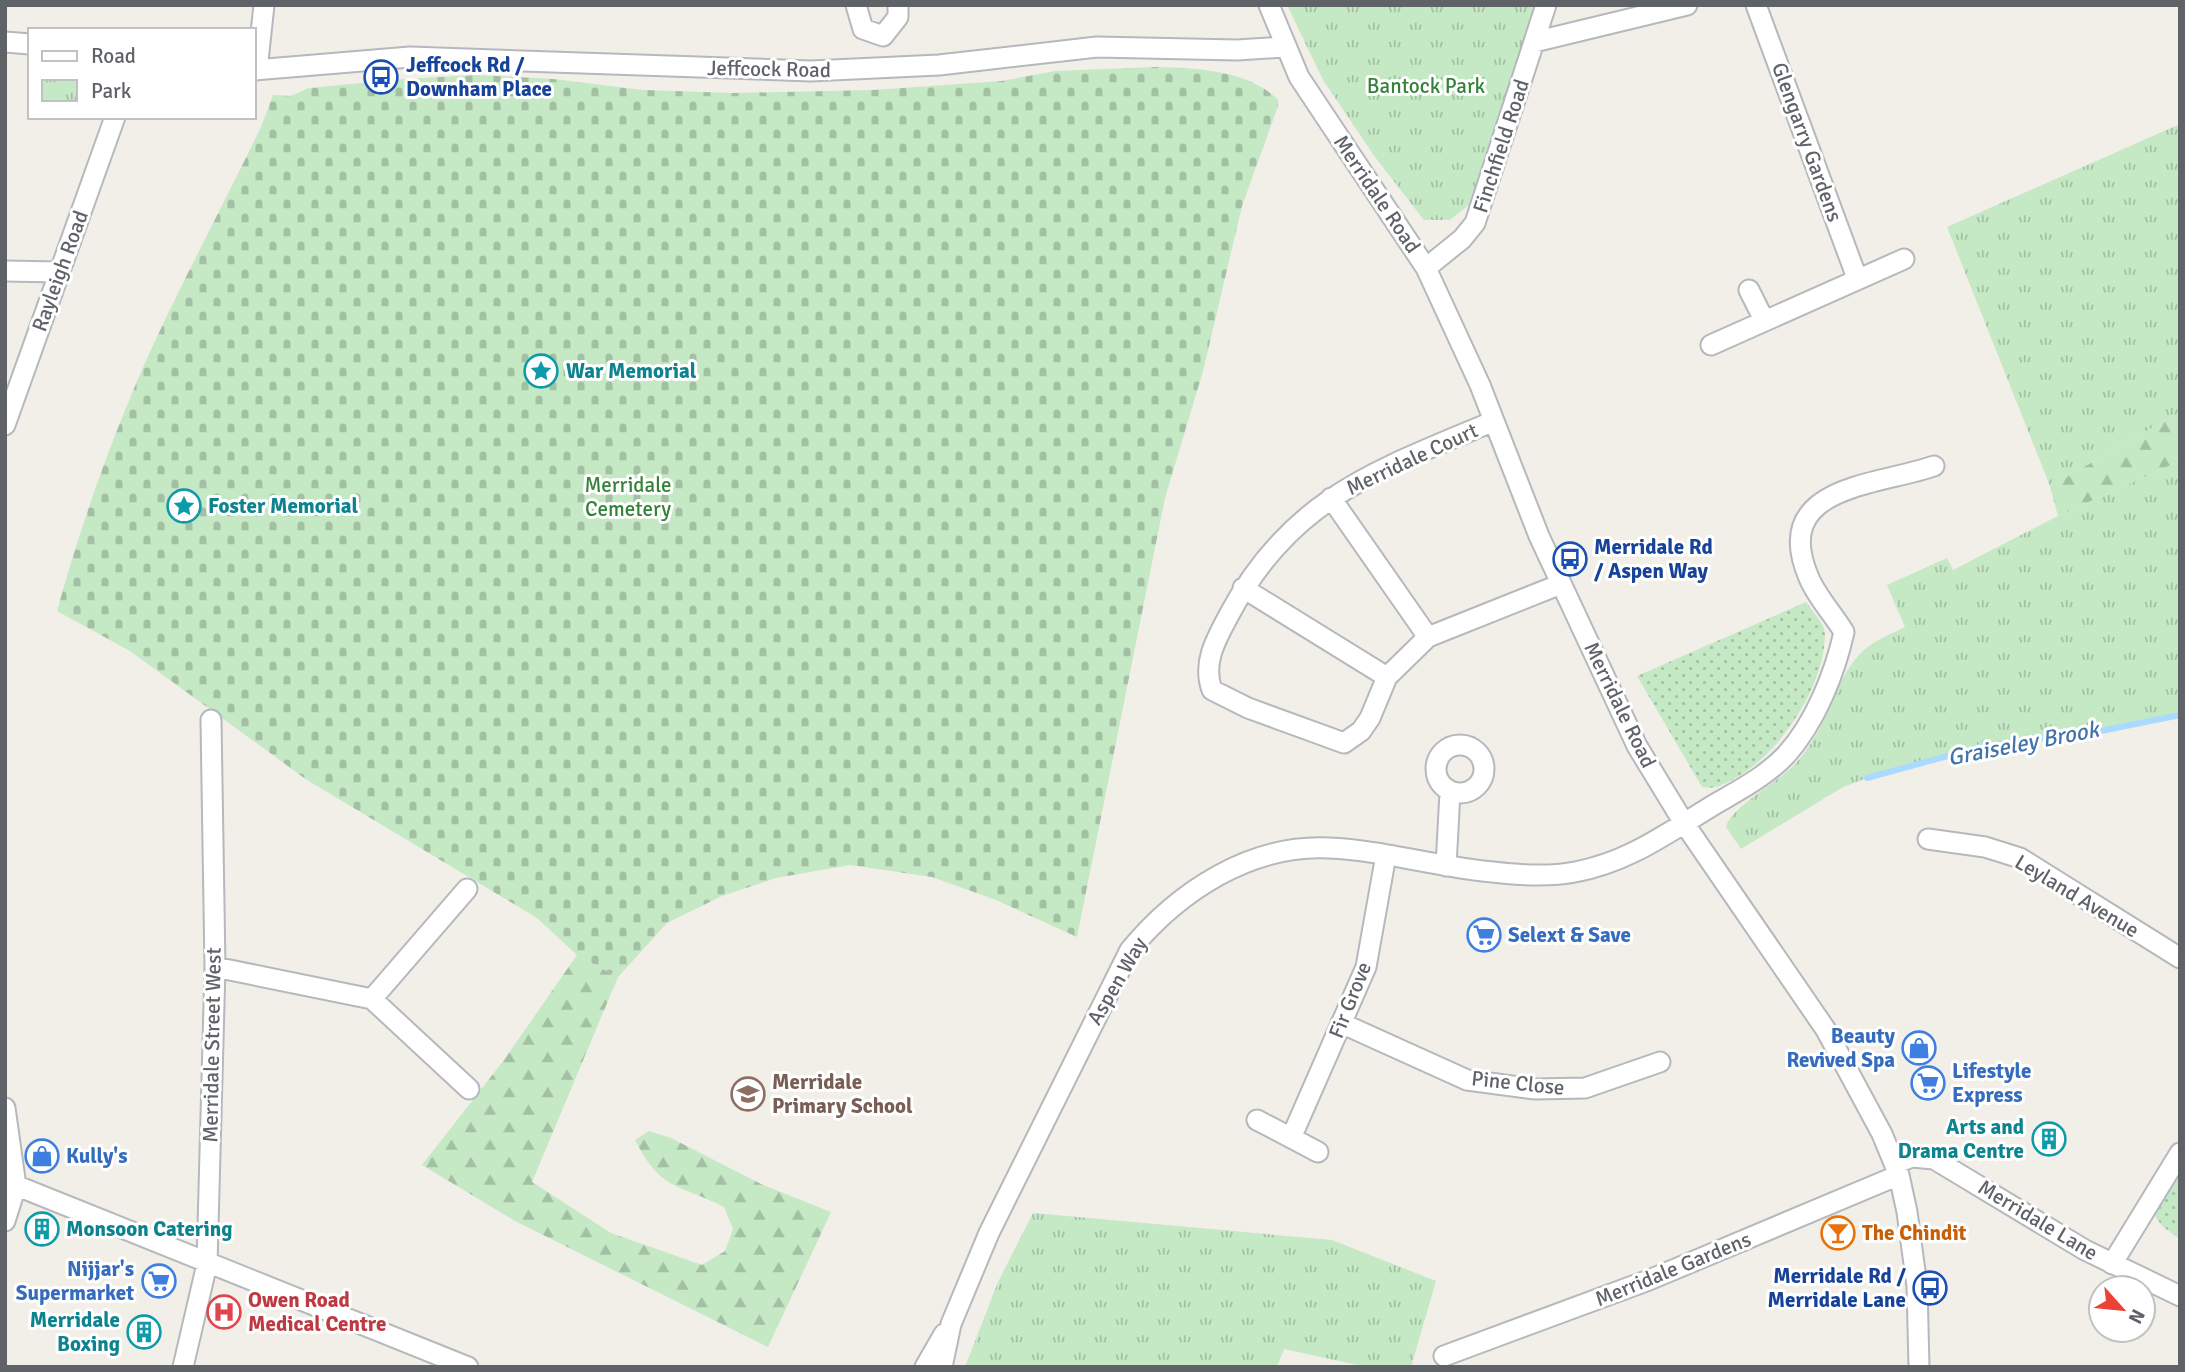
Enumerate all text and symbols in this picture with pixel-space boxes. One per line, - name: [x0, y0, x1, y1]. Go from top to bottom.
- legend: [28, 28, 256, 119]
- text: Road: [91, 43, 136, 69]
- place label: Jeffcock Rd / Downham Place: [406, 52, 552, 102]
- street label: Jeffcock Road: [707, 55, 831, 83]
- bus stop icon: Jeffcock Rd / Downham Place: [362, 58, 400, 96]
- street label: Glengarry Gardens: [1766, 59, 1848, 225]
- park label: Bantock Park: [1367, 73, 1486, 99]
- street label: Finchfield Road: [1467, 76, 1535, 216]
- text: Park: [91, 78, 132, 104]
- street label: Merridale Road: [1328, 130, 1426, 258]
- street label: Rayleigh Road: [26, 207, 94, 335]
- place icon: War Memorial: [522, 352, 560, 390]
- place label: War Memorial: [566, 358, 697, 384]
- street label: Merridale Court: [1342, 417, 1482, 501]
- park label: Merridale Cemetery: [584, 472, 672, 522]
- place icon: Foster Memorial: [165, 487, 203, 525]
- place label: Foster Memorial: [208, 493, 359, 519]
- place label: Merridale Rd / Aspen Way: [1594, 534, 1713, 584]
- bus stop icon: Merridale Rd / Aspen Way: [1551, 540, 1589, 578]
- street label: Merridale Road: [1578, 638, 1662, 772]
- water label: Graiseley Brook: [1945, 714, 2103, 772]
- street label: Leyland Avenue: [2010, 849, 2144, 943]
- supermarket icon: Selext & Save: [1465, 916, 1503, 954]
- place label: Selext & Save: [1508, 922, 1631, 948]
- street label: Aspen Way: [1081, 932, 1153, 1030]
- street label: Merridale Street West: [197, 947, 227, 1143]
- street label: Fir Grove: [1323, 958, 1377, 1042]
- place label: Beauty Revived Spa: [1786, 1023, 1896, 1073]
- shop icon: Beauty Revived Spa: [1900, 1029, 1938, 1067]
- place label: Lifestyle Express: [1952, 1058, 2031, 1108]
- supermarket icon: Lifestyle Express: [1909, 1064, 1947, 1102]
- street label: Pine Close: [1470, 1065, 1566, 1101]
- place label: Merridale Primary School: [772, 1069, 913, 1119]
- school or university icon: Merridale Primary School: [729, 1075, 767, 1113]
- place label: Arts and Drama Centre: [1898, 1114, 2024, 1164]
- building icon: Arts and Drama Centre: [2030, 1120, 2068, 1158]
- shop icon: Kully's: [23, 1137, 61, 1175]
- place label: Kully's: [66, 1143, 128, 1169]
- street label: Merridale Lane: [1973, 1174, 2103, 1266]
- building icon: Monsoon Catering: [23, 1210, 61, 1248]
- bar icon: The Chindit: [1819, 1214, 1857, 1252]
- place label: Monsoon Catering: [66, 1216, 233, 1242]
- place label: The Chindit: [1862, 1220, 1967, 1246]
- street label: Merridale Gardens: [1591, 1226, 1755, 1312]
- place label: Nijjar's Supermarket: [16, 1256, 134, 1306]
- supermarket icon: Nijjar's Supermarket: [140, 1262, 178, 1300]
- place label: Merridale Rd / Merridale Lane: [1768, 1263, 1907, 1313]
- bus stop icon: Merridale Rd / Merridale Lane: [1911, 1269, 1949, 1307]
- north arrow: [2087, 1274, 2157, 1344]
- place label: Owen Road Medical Centre: [248, 1287, 386, 1337]
- hospital icon: Owen Road Medical Centre: [205, 1293, 243, 1331]
- text: N: [2123, 1305, 2150, 1328]
- place label: Merridale Boxing: [30, 1307, 120, 1357]
- building icon: Merridale Boxing: [125, 1313, 163, 1351]

